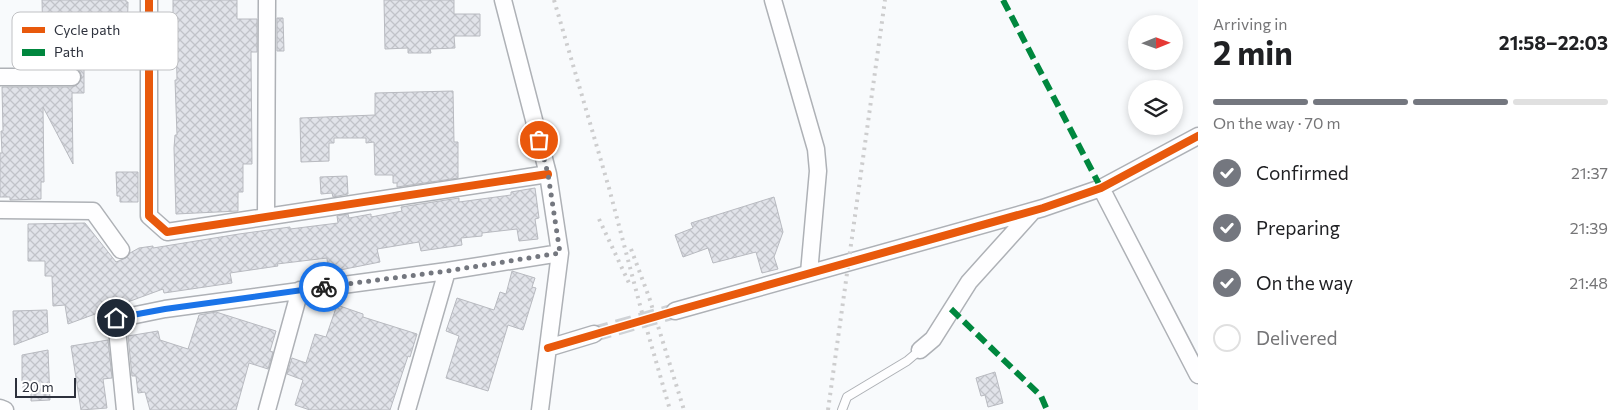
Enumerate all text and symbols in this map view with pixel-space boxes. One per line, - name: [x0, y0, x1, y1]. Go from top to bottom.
- legend: [12, 12, 178, 70]
- text: Arriving in: [1213, 14, 1287, 33]
- north arrow: [1128, 15, 1182, 70]
- map controls: [1128, 15, 1183, 135]
- text: Cycle path: [54, 21, 120, 38]
- text: 21:58–22:03: [1499, 31, 1608, 54]
- text: 2 min: [1213, 32, 1293, 72]
- text: Path: [54, 43, 84, 60]
- button: layers: [1128, 80, 1183, 135]
- text: On the way · 70 m: [1213, 113, 1340, 132]
- pin: [518, 119, 560, 161]
- icon: bag: [525, 126, 553, 154]
- icon: check: [1213, 159, 1241, 187]
- text: Confirmed: [1256, 161, 1349, 184]
- text: 21:37: [1571, 163, 1608, 182]
- icon: check: [1213, 214, 1241, 242]
- text: Preparing: [1256, 216, 1340, 239]
- text: 21:39: [1570, 218, 1608, 237]
- courier: [299, 262, 349, 312]
- icon: check: [1213, 269, 1241, 297]
- text: On the way: [1256, 271, 1353, 294]
- icon: bike: [310, 273, 338, 301]
- text: 21:48: [1569, 273, 1608, 292]
- pin: [95, 297, 137, 339]
- icon: home: [102, 304, 130, 332]
- text: Delivered: [1256, 326, 1337, 349]
- scale bar: [15, 375, 76, 398]
- text: 20 m: [22, 378, 54, 395]

